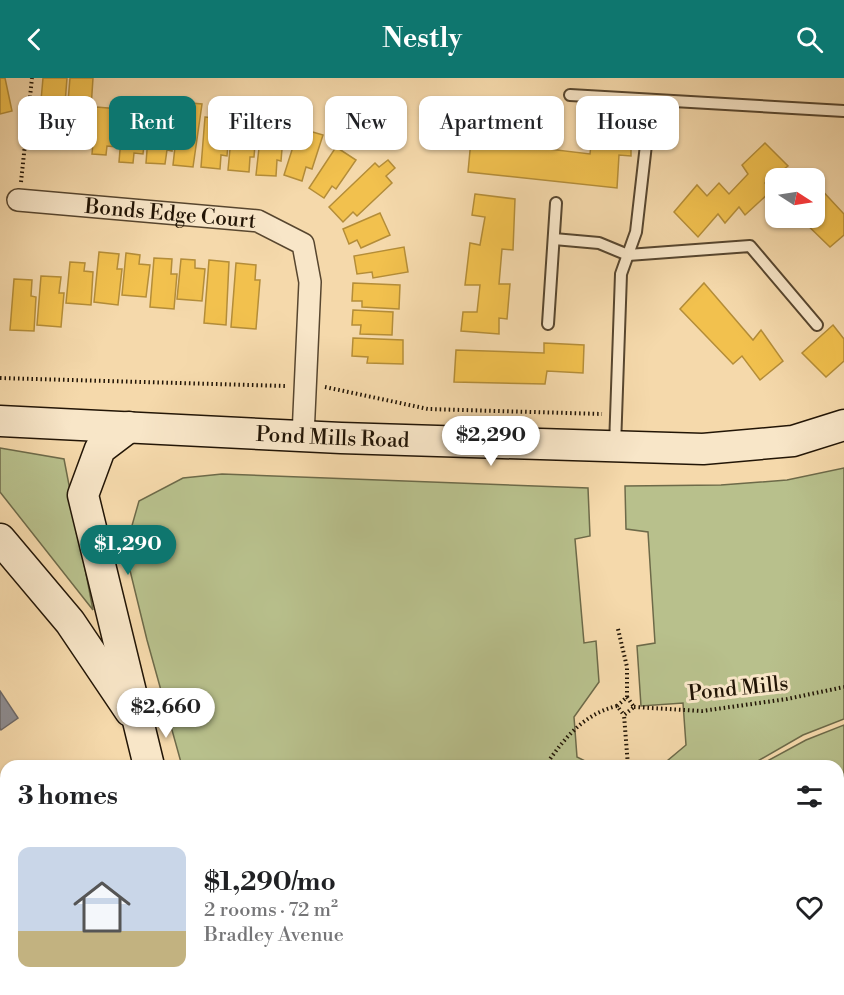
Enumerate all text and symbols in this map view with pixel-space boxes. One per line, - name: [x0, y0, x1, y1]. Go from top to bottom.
- text: Nestly: [382, 22, 462, 56]
- icon: back: [18, 23, 51, 56]
- icon: search: [793, 23, 826, 56]
- chip: Buy: [18, 96, 97, 150]
- chip: Rent: [109, 96, 196, 150]
- chip: Filters: [208, 96, 313, 150]
- chip: New: [325, 96, 407, 150]
- chip: Apartment: [419, 96, 564, 150]
- chip: House: [576, 96, 679, 150]
- north arrow: [765, 168, 825, 228]
- map controls: [765, 168, 825, 228]
- street label: Bonds Edge Court: [83, 194, 258, 235]
- pin: $2,290: [442, 416, 540, 467]
- street label: Pond Mills Road: [255, 422, 410, 454]
- text: $2,290: [456, 423, 526, 448]
- pin: $1,290: [79, 525, 177, 576]
- text: $1,290: [94, 532, 162, 557]
- street label: Pond Mills: [687, 671, 790, 707]
- pin: $2,660: [117, 688, 215, 739]
- text: $2,660: [131, 695, 201, 720]
- text: 3 homes: [18, 780, 118, 812]
- icon: filters: [793, 780, 826, 813]
- text: $1,290/mo: [204, 866, 336, 898]
- icon: home: [66, 871, 138, 943]
- icon: heart: [793, 891, 826, 924]
- text: 2 rooms · 72 m²: [204, 898, 338, 923]
- text: Bradley Avenue: [204, 923, 344, 948]

